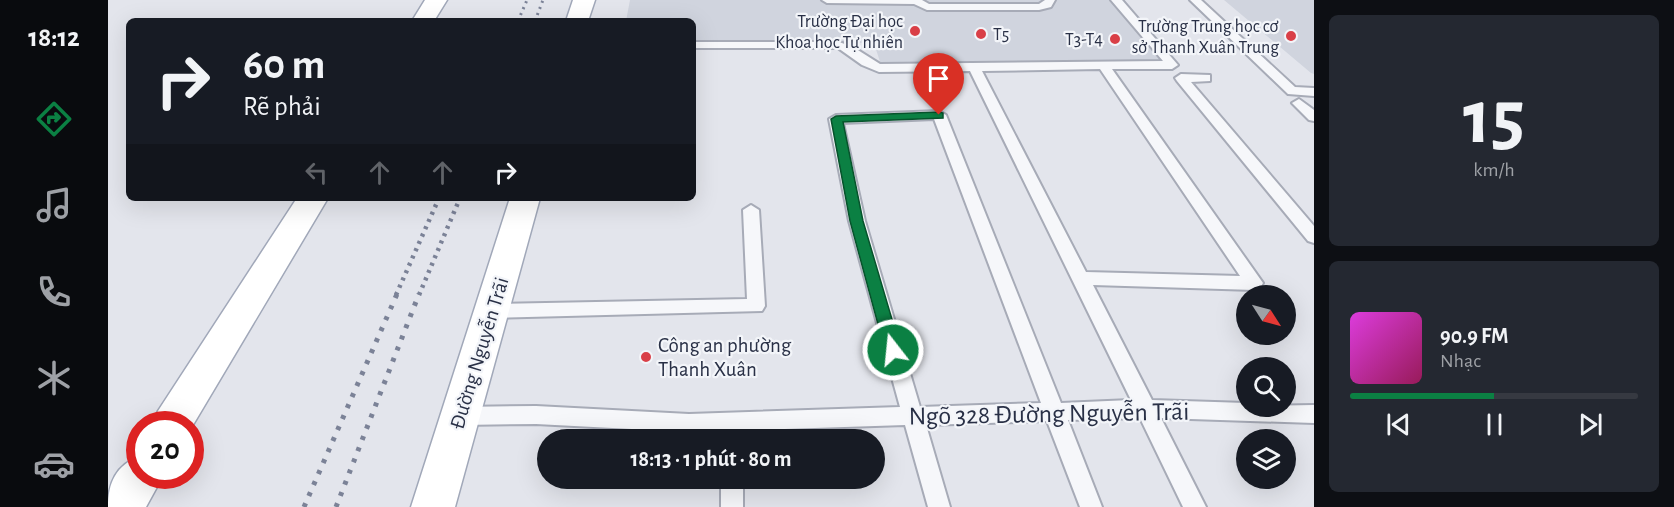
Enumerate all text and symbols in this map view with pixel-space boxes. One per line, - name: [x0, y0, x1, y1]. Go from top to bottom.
- place label: Trường Đại học Khoa học Tự nhiên: [775, 13, 903, 52]
- place label: Trường Trung học cơ sở Thanh Xuân Trung: [1132, 18, 1279, 57]
- text: 18:12: [28, 24, 80, 51]
- marker: Trường Đại học Khoa học Tự nhiên: [908, 24, 922, 38]
- place label: T5: [993, 26, 1009, 44]
- marker: T5: [974, 27, 988, 41]
- marker: Trường Trung học cơ sở Thanh Xuân Trung: [1284, 29, 1298, 43]
- place label: T3-T4: [1065, 31, 1103, 49]
- marker: T3-T4: [1108, 32, 1122, 46]
- icon: right: [144, 42, 222, 120]
- text: 60 m: [243, 44, 325, 86]
- pin: [913, 53, 964, 115]
- icon: arrive: [922, 62, 955, 95]
- text: 15: [1463, 80, 1525, 158]
- text: Rẽ phải: [243, 93, 321, 120]
- icon: directions: [33, 98, 75, 140]
- icon: left: [300, 156, 333, 189]
- icon: ahead: [363, 156, 396, 189]
- icon: ahead: [426, 156, 459, 189]
- icon: right: [489, 156, 522, 189]
- text: km/h: [1473, 160, 1515, 180]
- icon: music: [33, 184, 75, 226]
- icon: phone: [33, 271, 75, 313]
- street label: Đường Nguyễn Trãi: [445, 274, 513, 432]
- north arrow: [1236, 285, 1296, 345]
- map controls: [1236, 285, 1296, 489]
- position arrow: [861, 318, 925, 382]
- text: 90.9 FM: [1440, 325, 1508, 347]
- place label: Công an phường Thanh Xuân: [658, 335, 792, 380]
- marker: Công an phường Thanh Xuân: [639, 350, 653, 364]
- text: Nhạc: [1440, 351, 1481, 371]
- icon: climate: [33, 357, 75, 399]
- button: search: [1236, 357, 1296, 417]
- street label: Ngõ 328 Đường Nguyễn Trãi: [908, 398, 1190, 429]
- icon: previous: [1382, 408, 1415, 441]
- icon: pause: [1478, 408, 1511, 441]
- icon: next: [1574, 408, 1607, 441]
- speed limit sign: 20: [126, 411, 204, 489]
- button: layers: [1236, 429, 1296, 489]
- icon: car: [33, 443, 75, 485]
- text: 18:13 · 1 phút · 80 m: [630, 448, 792, 470]

